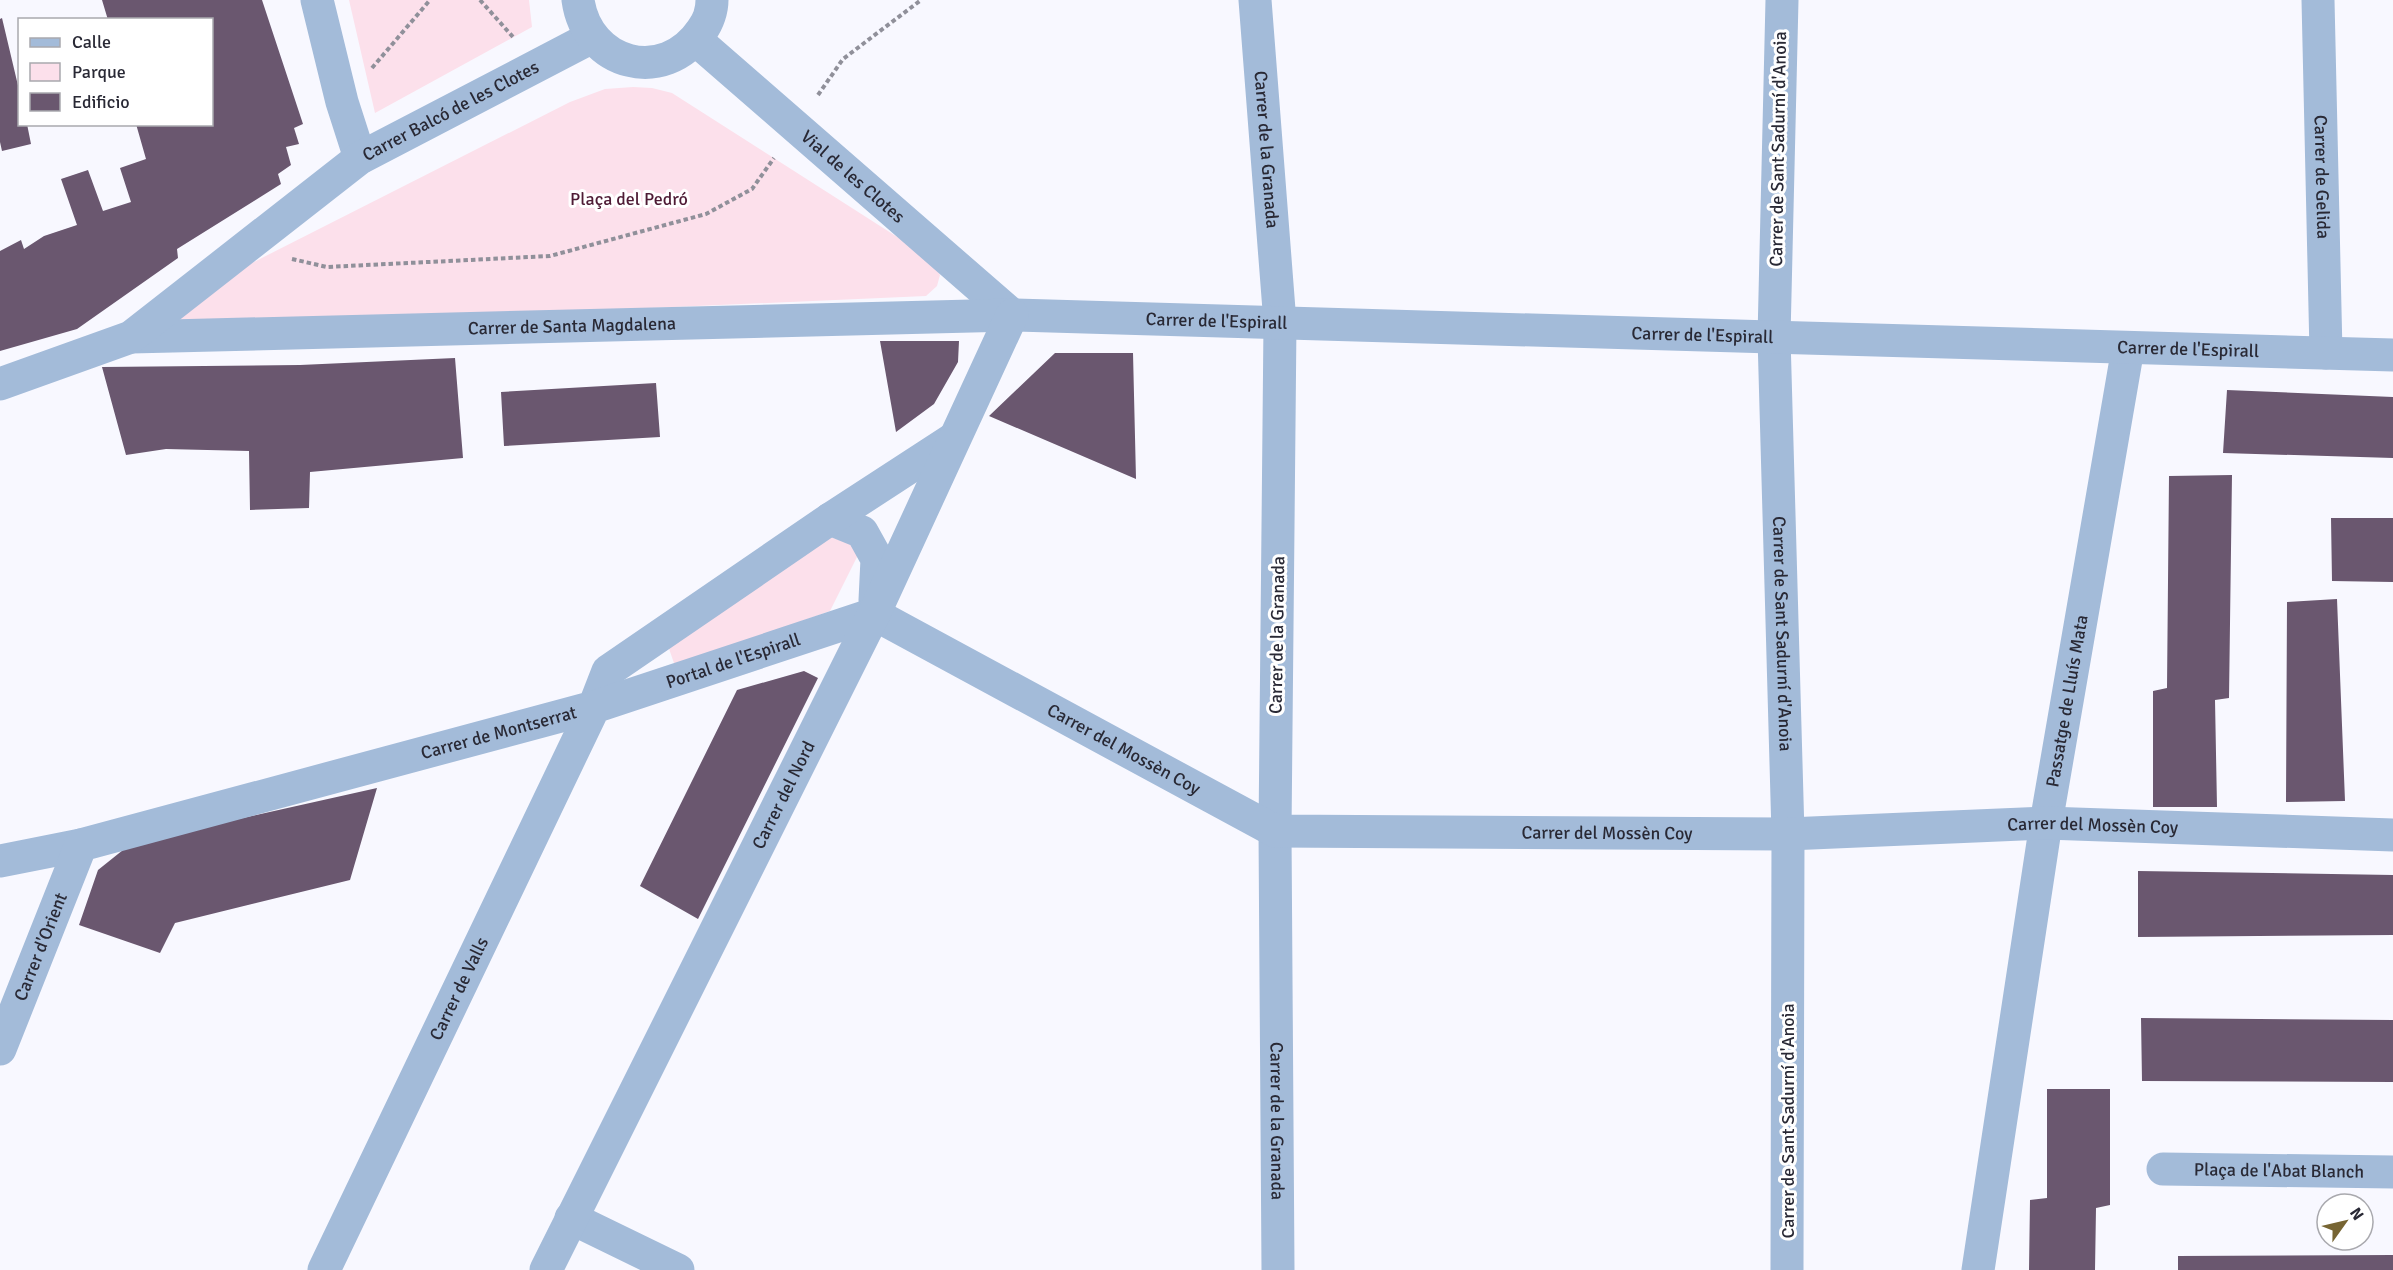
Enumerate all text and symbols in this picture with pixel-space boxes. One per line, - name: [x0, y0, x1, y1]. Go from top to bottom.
- legend: [18, 18, 213, 126]
- text: Calle: [72, 31, 111, 53]
- street label: Carrer de Sant Sadurní d'Anoia: [1765, 31, 1791, 267]
- street label: Carrer Balcó de les Clotes: [359, 56, 543, 166]
- text: Parque: [72, 61, 126, 83]
- street label: Carrer de la Granada: [1250, 70, 1284, 229]
- text: Edificio: [72, 91, 130, 113]
- street label: Carrer de Gelida: [2310, 115, 2334, 239]
- street label: Vial de les Clotes: [797, 125, 909, 228]
- park label: Plaça del Pedró: [570, 188, 688, 210]
- street label: Carrer de l'Espirall: [1145, 308, 1288, 334]
- street label: Carrer de Santa Magdalena: [467, 312, 676, 340]
- street label: Carrer de l'Espirall: [1631, 322, 1774, 348]
- street label: Carrer de l'Espirall: [2117, 336, 2260, 362]
- street label: Carrer de Sant Sadurní d'Anoia: [1768, 516, 1797, 752]
- street label: Carrer de la Granada: [1265, 556, 1289, 714]
- street label: Passatge de Lluís Mata: [2041, 613, 2093, 789]
- street label: Portal de l'Espirall: [663, 628, 803, 693]
- street label: Carrer del Mossèn Coy: [1043, 699, 1205, 800]
- street label: Carrer de Montserrat: [418, 701, 579, 764]
- street label: Carrer del Nord: [747, 737, 820, 853]
- street label: Carrer del Mossèn Coy: [2007, 812, 2179, 839]
- street label: Carrer del Mossèn Coy: [1521, 821, 1693, 844]
- street label: Carrer d'Orient: [9, 889, 72, 1004]
- street label: Carrer de Valls: [425, 933, 493, 1044]
- street label: Carrer de Sant Sadurní d'Anoia: [1777, 1003, 1799, 1239]
- street label: Carrer de la Granada: [1265, 1042, 1289, 1200]
- street label: Plaça de l'Abat Blanch: [2194, 1158, 2364, 1183]
- north arrow: [2315, 1192, 2375, 1252]
- text: N: [2345, 1204, 2368, 1224]

